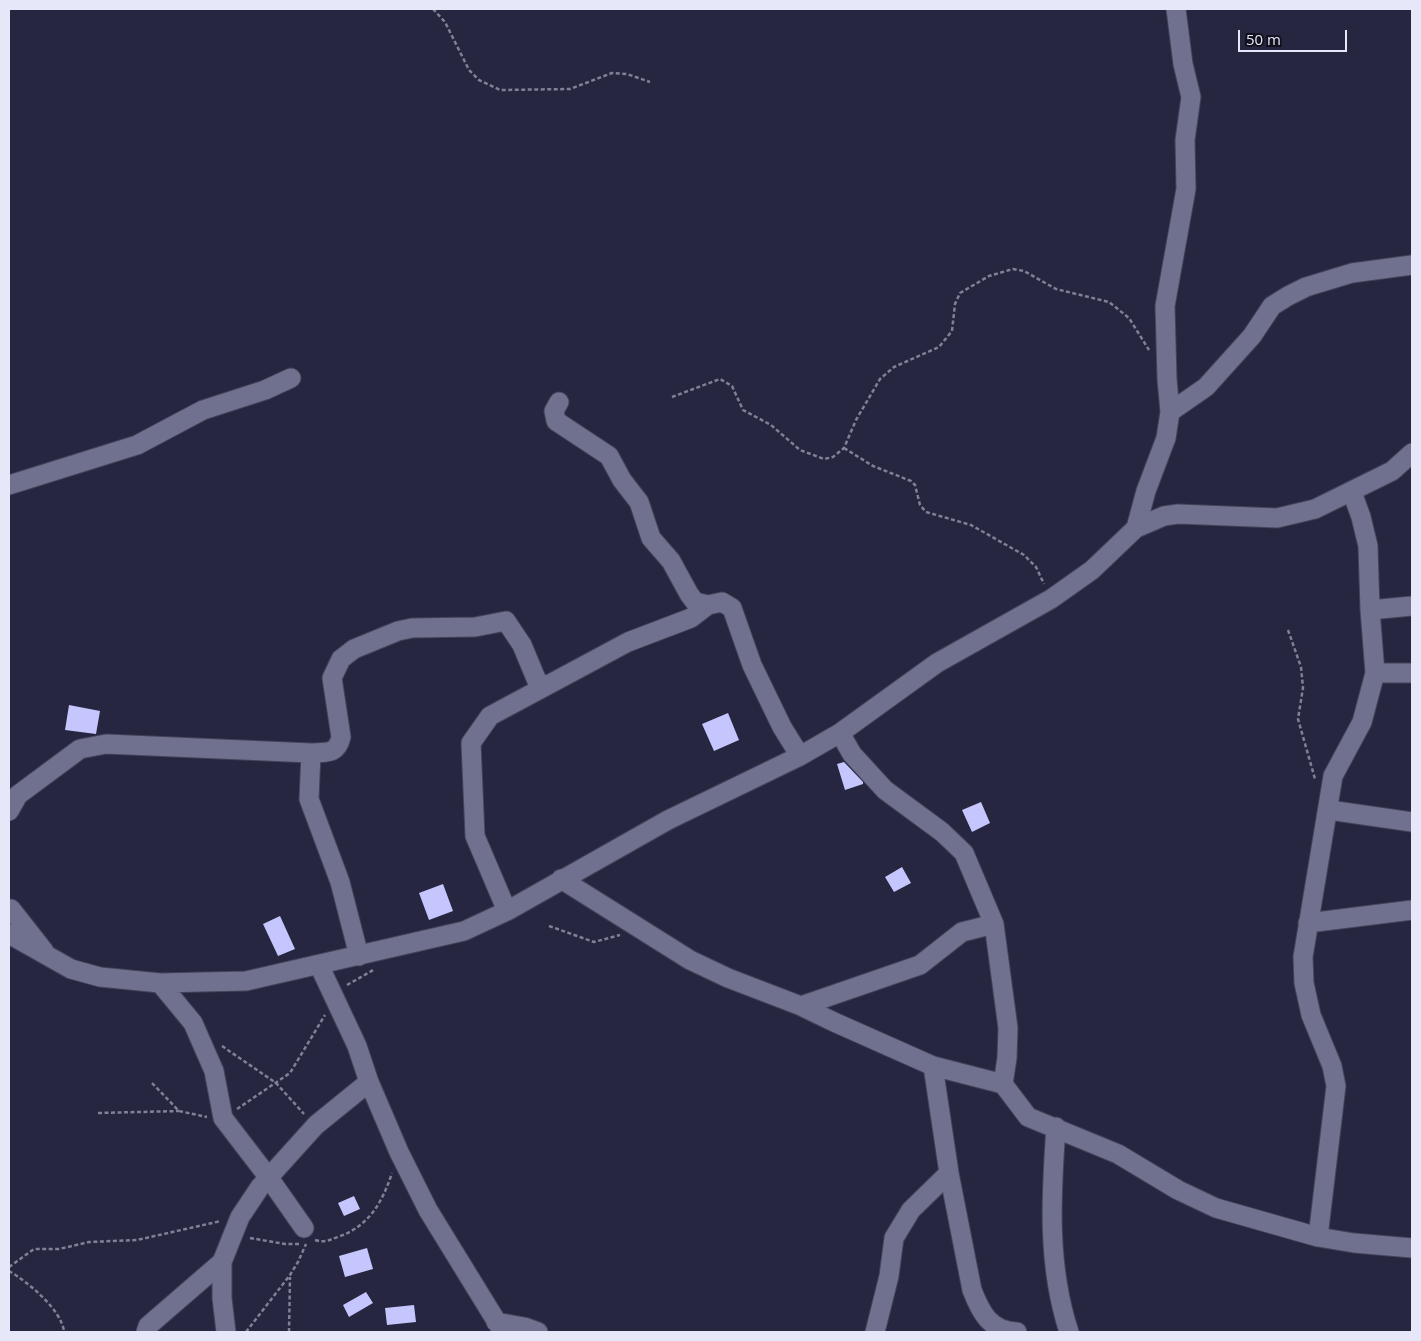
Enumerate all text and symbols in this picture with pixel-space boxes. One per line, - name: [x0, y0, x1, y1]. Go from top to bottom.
- scale bar: [1241, 20, 1350, 52]
- text: 50 m: [1246, 29, 1281, 49]

